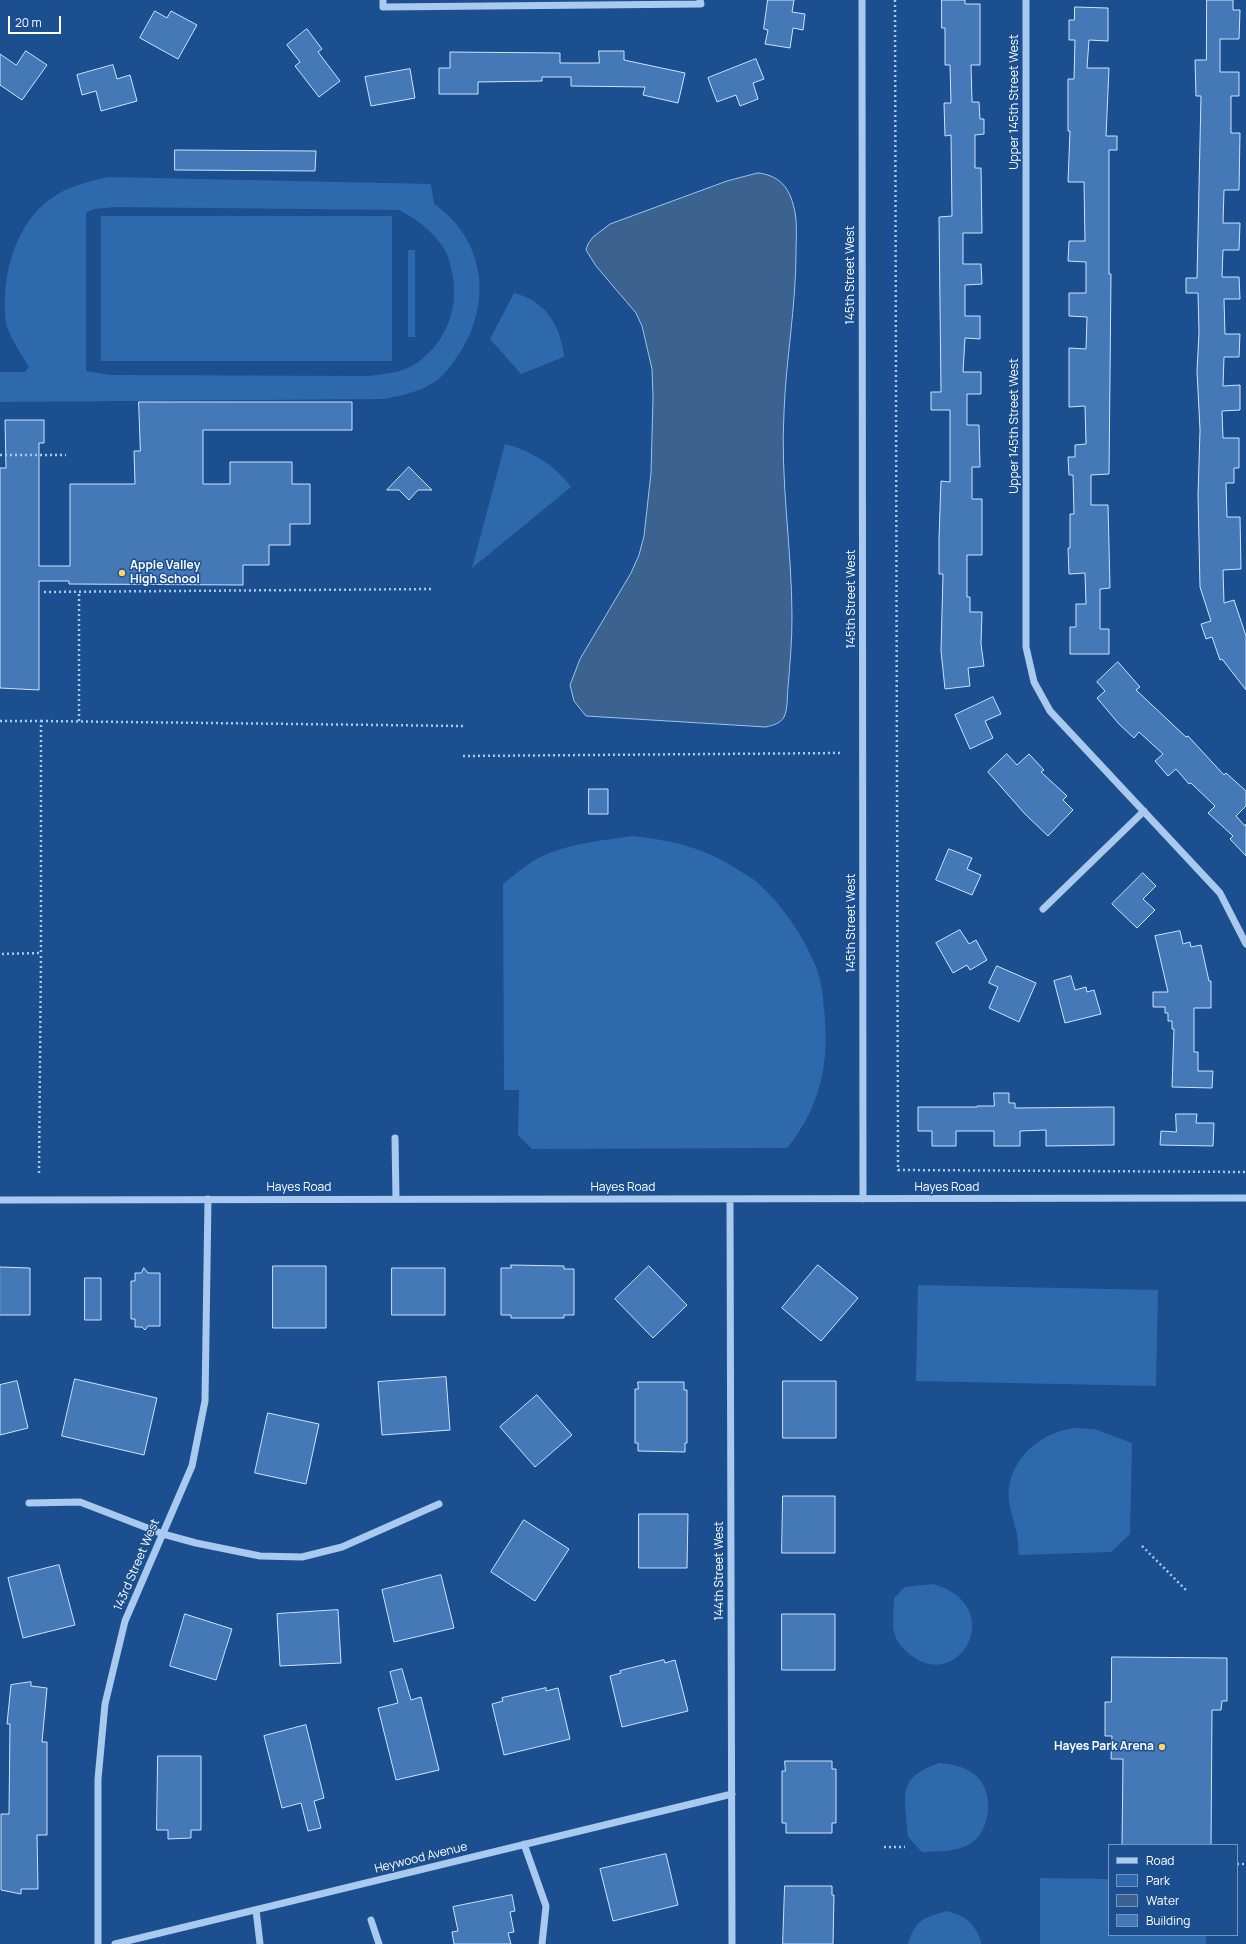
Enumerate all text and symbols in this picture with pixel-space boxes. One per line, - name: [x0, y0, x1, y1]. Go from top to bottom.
- scale bar: [10, 8, 63, 34]
- text: 20 m: [15, 14, 42, 31]
- street label: Upper 145th Street West: [1008, 34, 1022, 170]
- street label: 145th Street West: [844, 225, 858, 325]
- street label: Upper 145th Street West: [1008, 358, 1022, 494]
- street label: 145th Street West: [845, 549, 859, 649]
- place label: Apple Valley High School: [130, 559, 200, 587]
- marker: Apple Valley High School: [117, 568, 127, 578]
- street label: 145th Street West: [845, 873, 859, 973]
- street label: Hayes Road: [267, 1181, 331, 1195]
- street label: Hayes Road: [591, 1181, 655, 1195]
- street label: Hayes Road: [915, 1181, 979, 1195]
- street label: 143rd Street West: [111, 1517, 163, 1613]
- street label: 144th Street West: [713, 1521, 727, 1621]
- place label: Hayes Park Arena: [1054, 1740, 1154, 1754]
- marker: Hayes Park Arena: [1157, 1742, 1167, 1752]
- street label: Heywood Avenue: [373, 1839, 469, 1877]
- legend: [1108, 1844, 1238, 1936]
- text: Road: [1146, 1852, 1174, 1869]
- text: Park: [1146, 1872, 1170, 1889]
- text: Water: [1146, 1892, 1179, 1909]
- text: Building: [1146, 1912, 1190, 1929]

